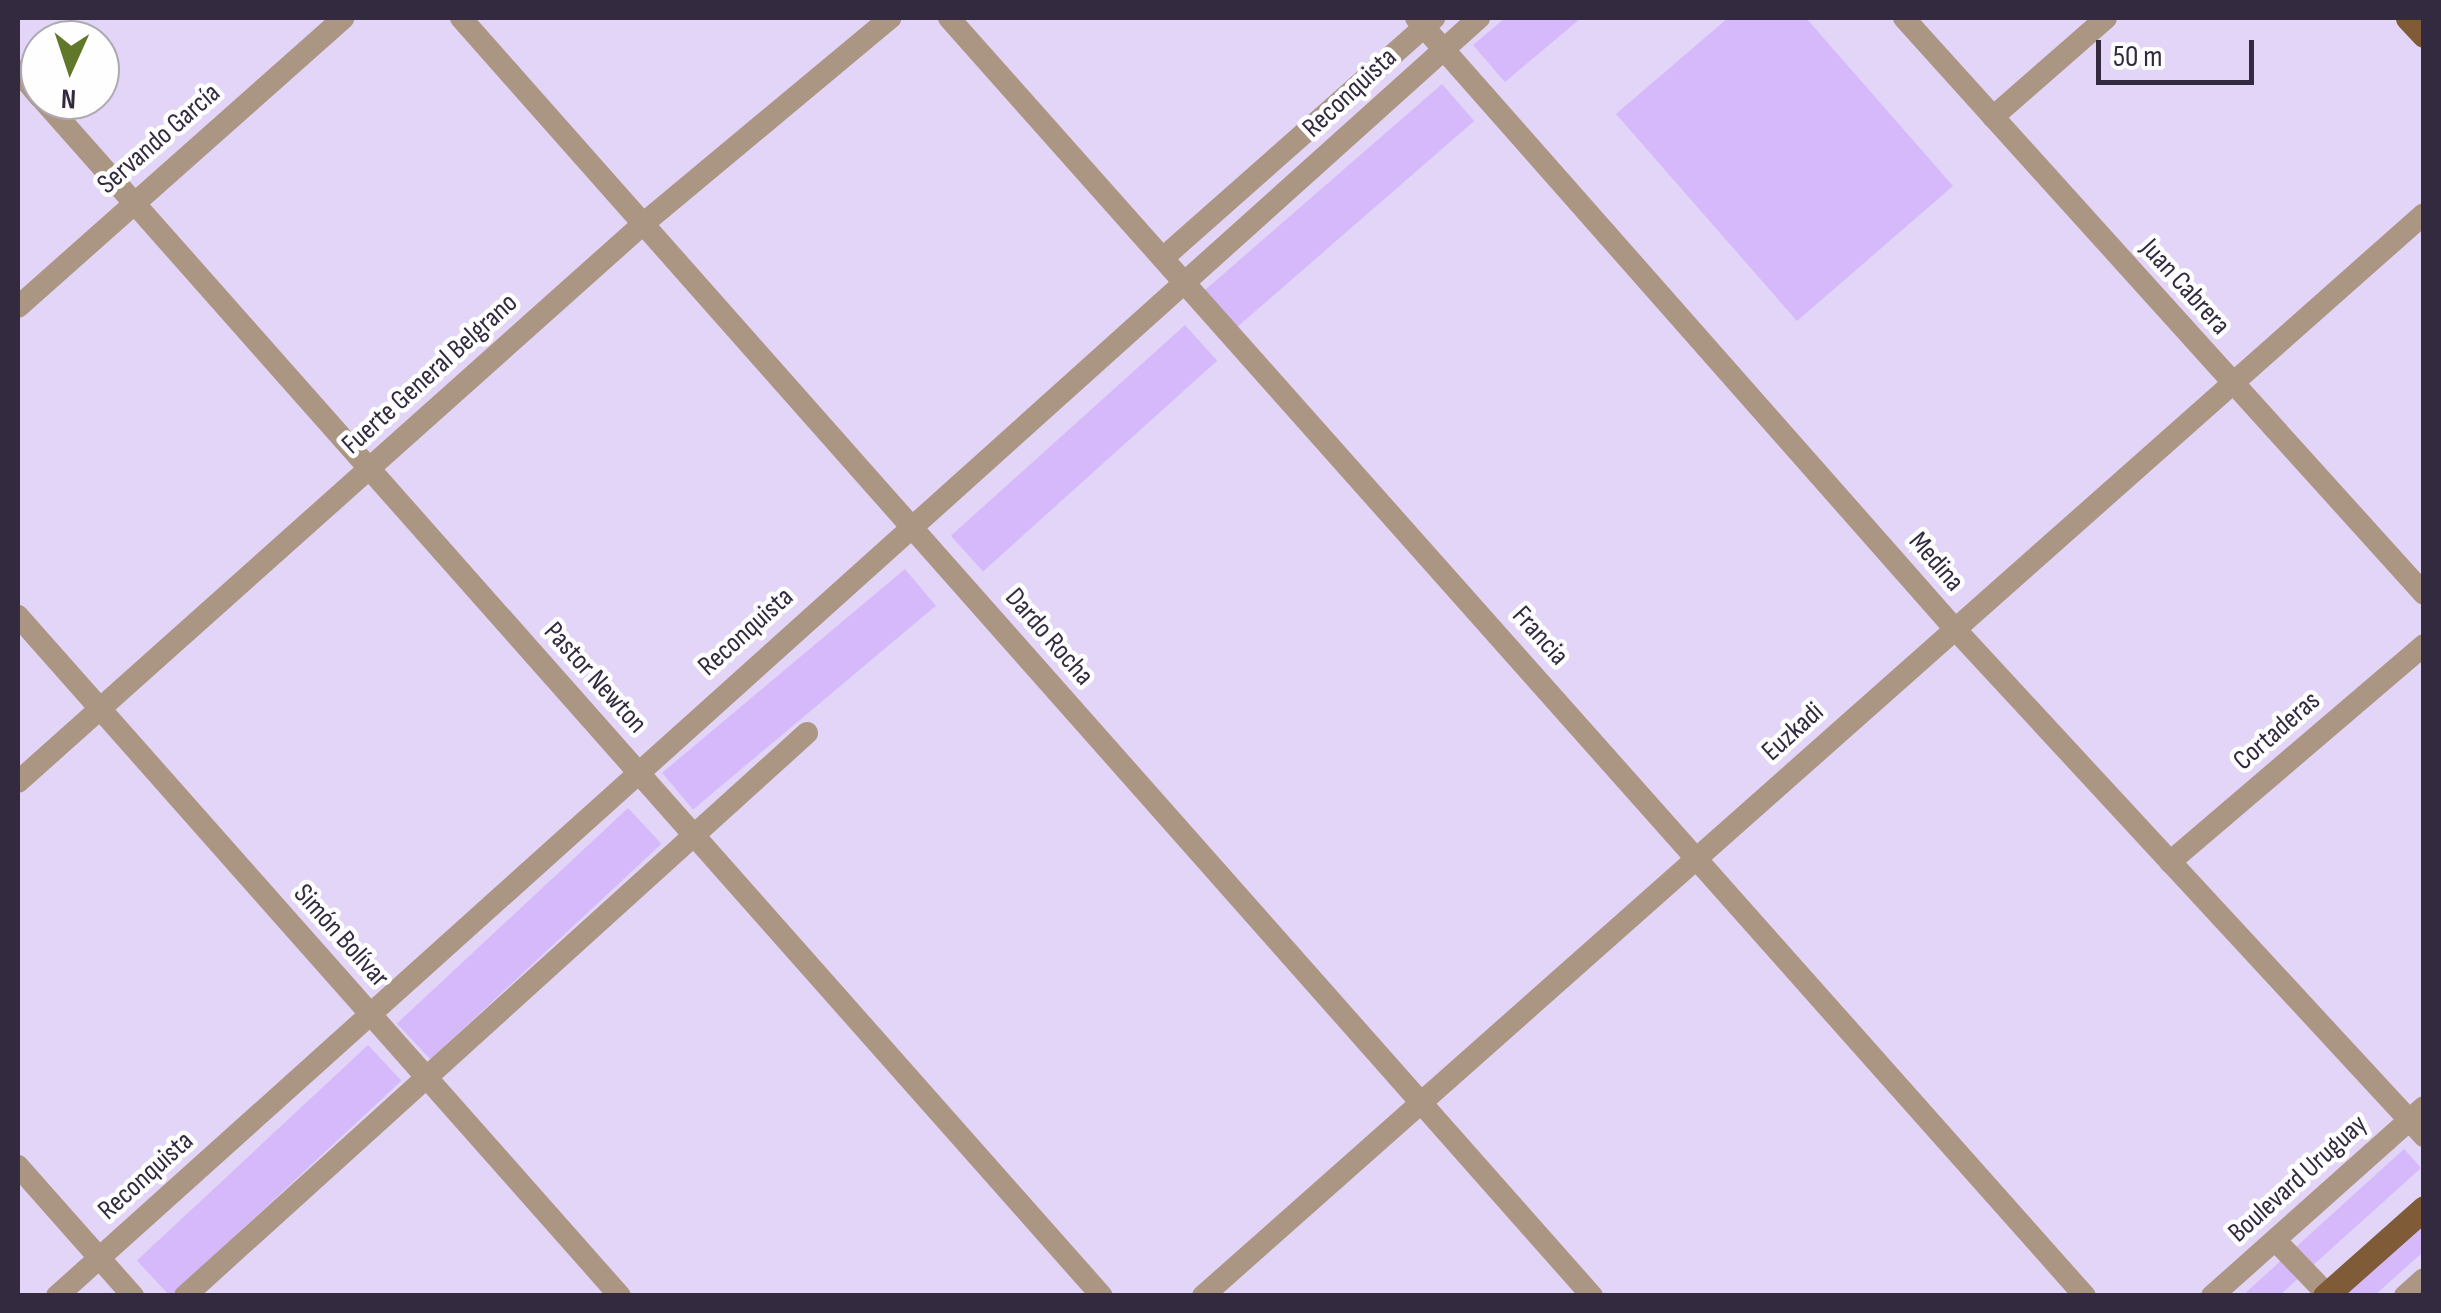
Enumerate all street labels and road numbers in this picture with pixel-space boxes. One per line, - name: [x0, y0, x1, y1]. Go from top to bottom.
- street label: Reconquista: [1296, 41, 1404, 145]
- street label: Servando García: [91, 77, 227, 201]
- street label: Juan Cabrera: [2133, 232, 2237, 342]
- street label: Fuerte General Belgrano: [335, 286, 525, 462]
- street label: Medina: [1901, 525, 1971, 599]
- street label: Reconquista: [692, 581, 800, 683]
- street label: Dardo Rocha: [998, 581, 1100, 693]
- street label: Francia: [1505, 599, 1575, 673]
- street label: Pastor Newton: [536, 616, 654, 740]
- street label: Cortaderas: [2227, 684, 2327, 778]
- street label: Euzkadi: [1755, 696, 1831, 768]
- street label: Simón Bolívar: [286, 878, 396, 994]
- street label: Boulevard Uruguay: [2222, 1108, 2374, 1250]
- street label: Reconquista: [92, 1125, 200, 1227]

